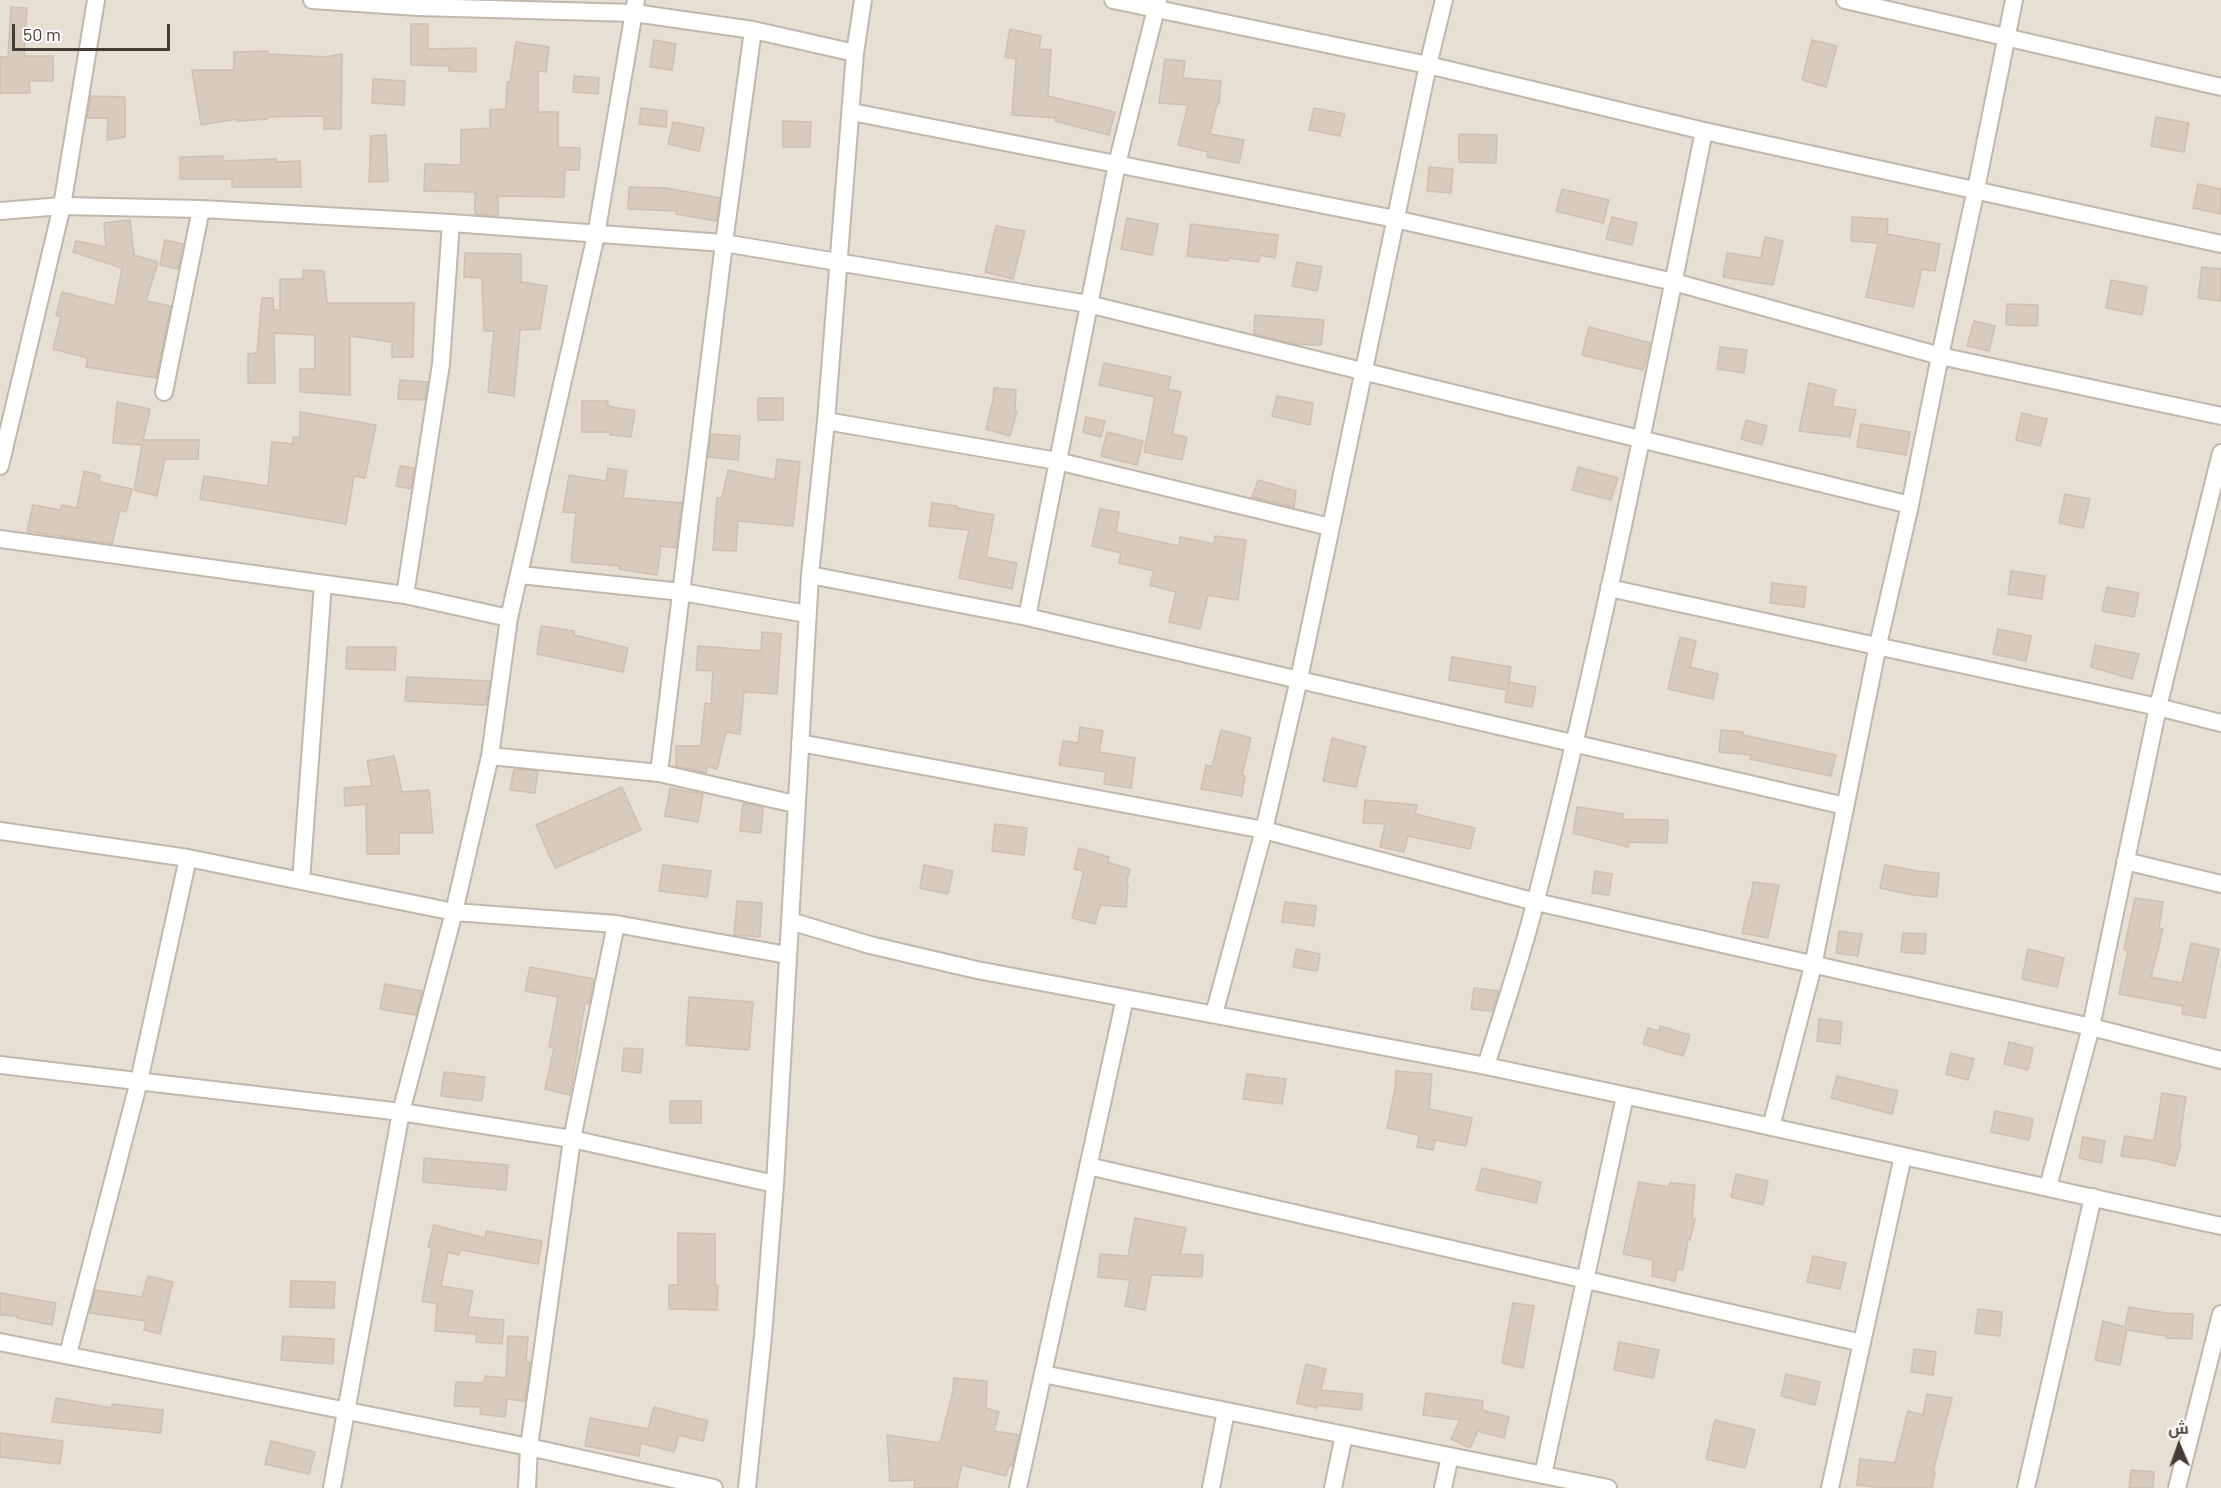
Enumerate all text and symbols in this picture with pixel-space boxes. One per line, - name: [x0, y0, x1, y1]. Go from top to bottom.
- scale bar: [15, 12, 172, 50]
- text: 50 m: [23, 23, 61, 45]
- north arrow: [2149, 1416, 2209, 1476]
- text: ش: [2168, 1418, 2189, 1437]

